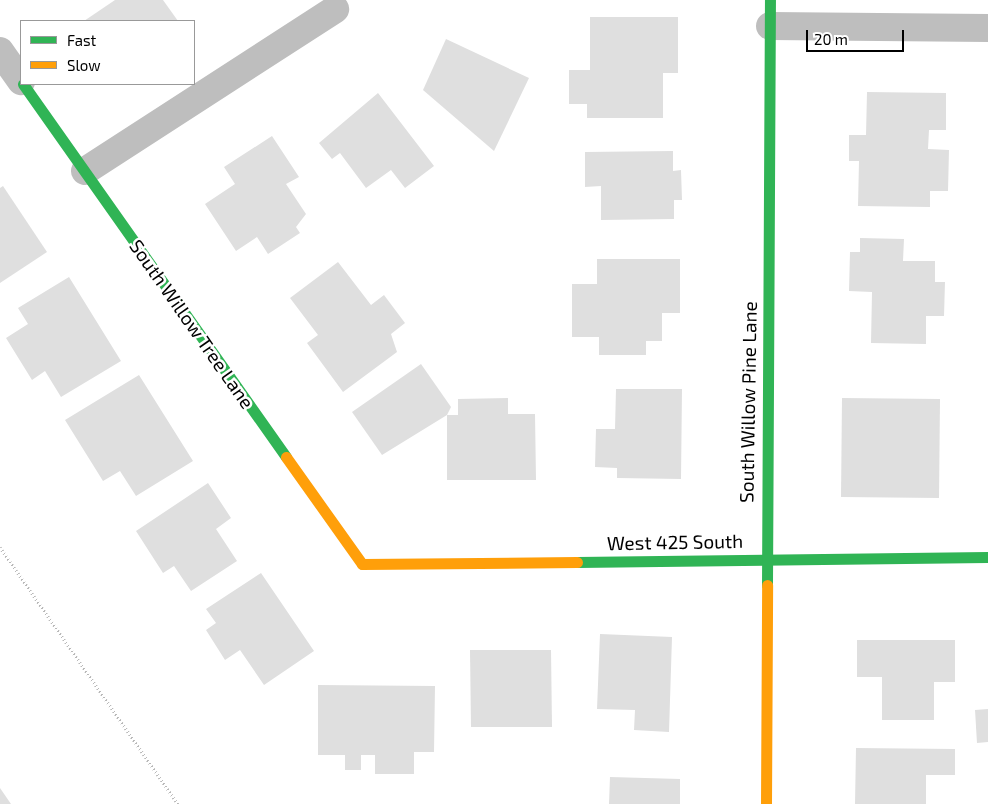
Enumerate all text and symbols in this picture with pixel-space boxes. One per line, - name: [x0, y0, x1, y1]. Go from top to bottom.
- legend: [20, 20, 195, 85]
- scale bar: [808, 20, 906, 52]
- text: 20 m: [814, 30, 848, 48]
- text: Fast: [67, 31, 96, 49]
- text: Slow: [67, 56, 101, 74]
- street label: South Willow Tree Lane: [125, 235, 259, 413]
- street label: South Willow Pine Lane: [735, 301, 761, 503]
- street label: West 425 South: [607, 529, 743, 555]

